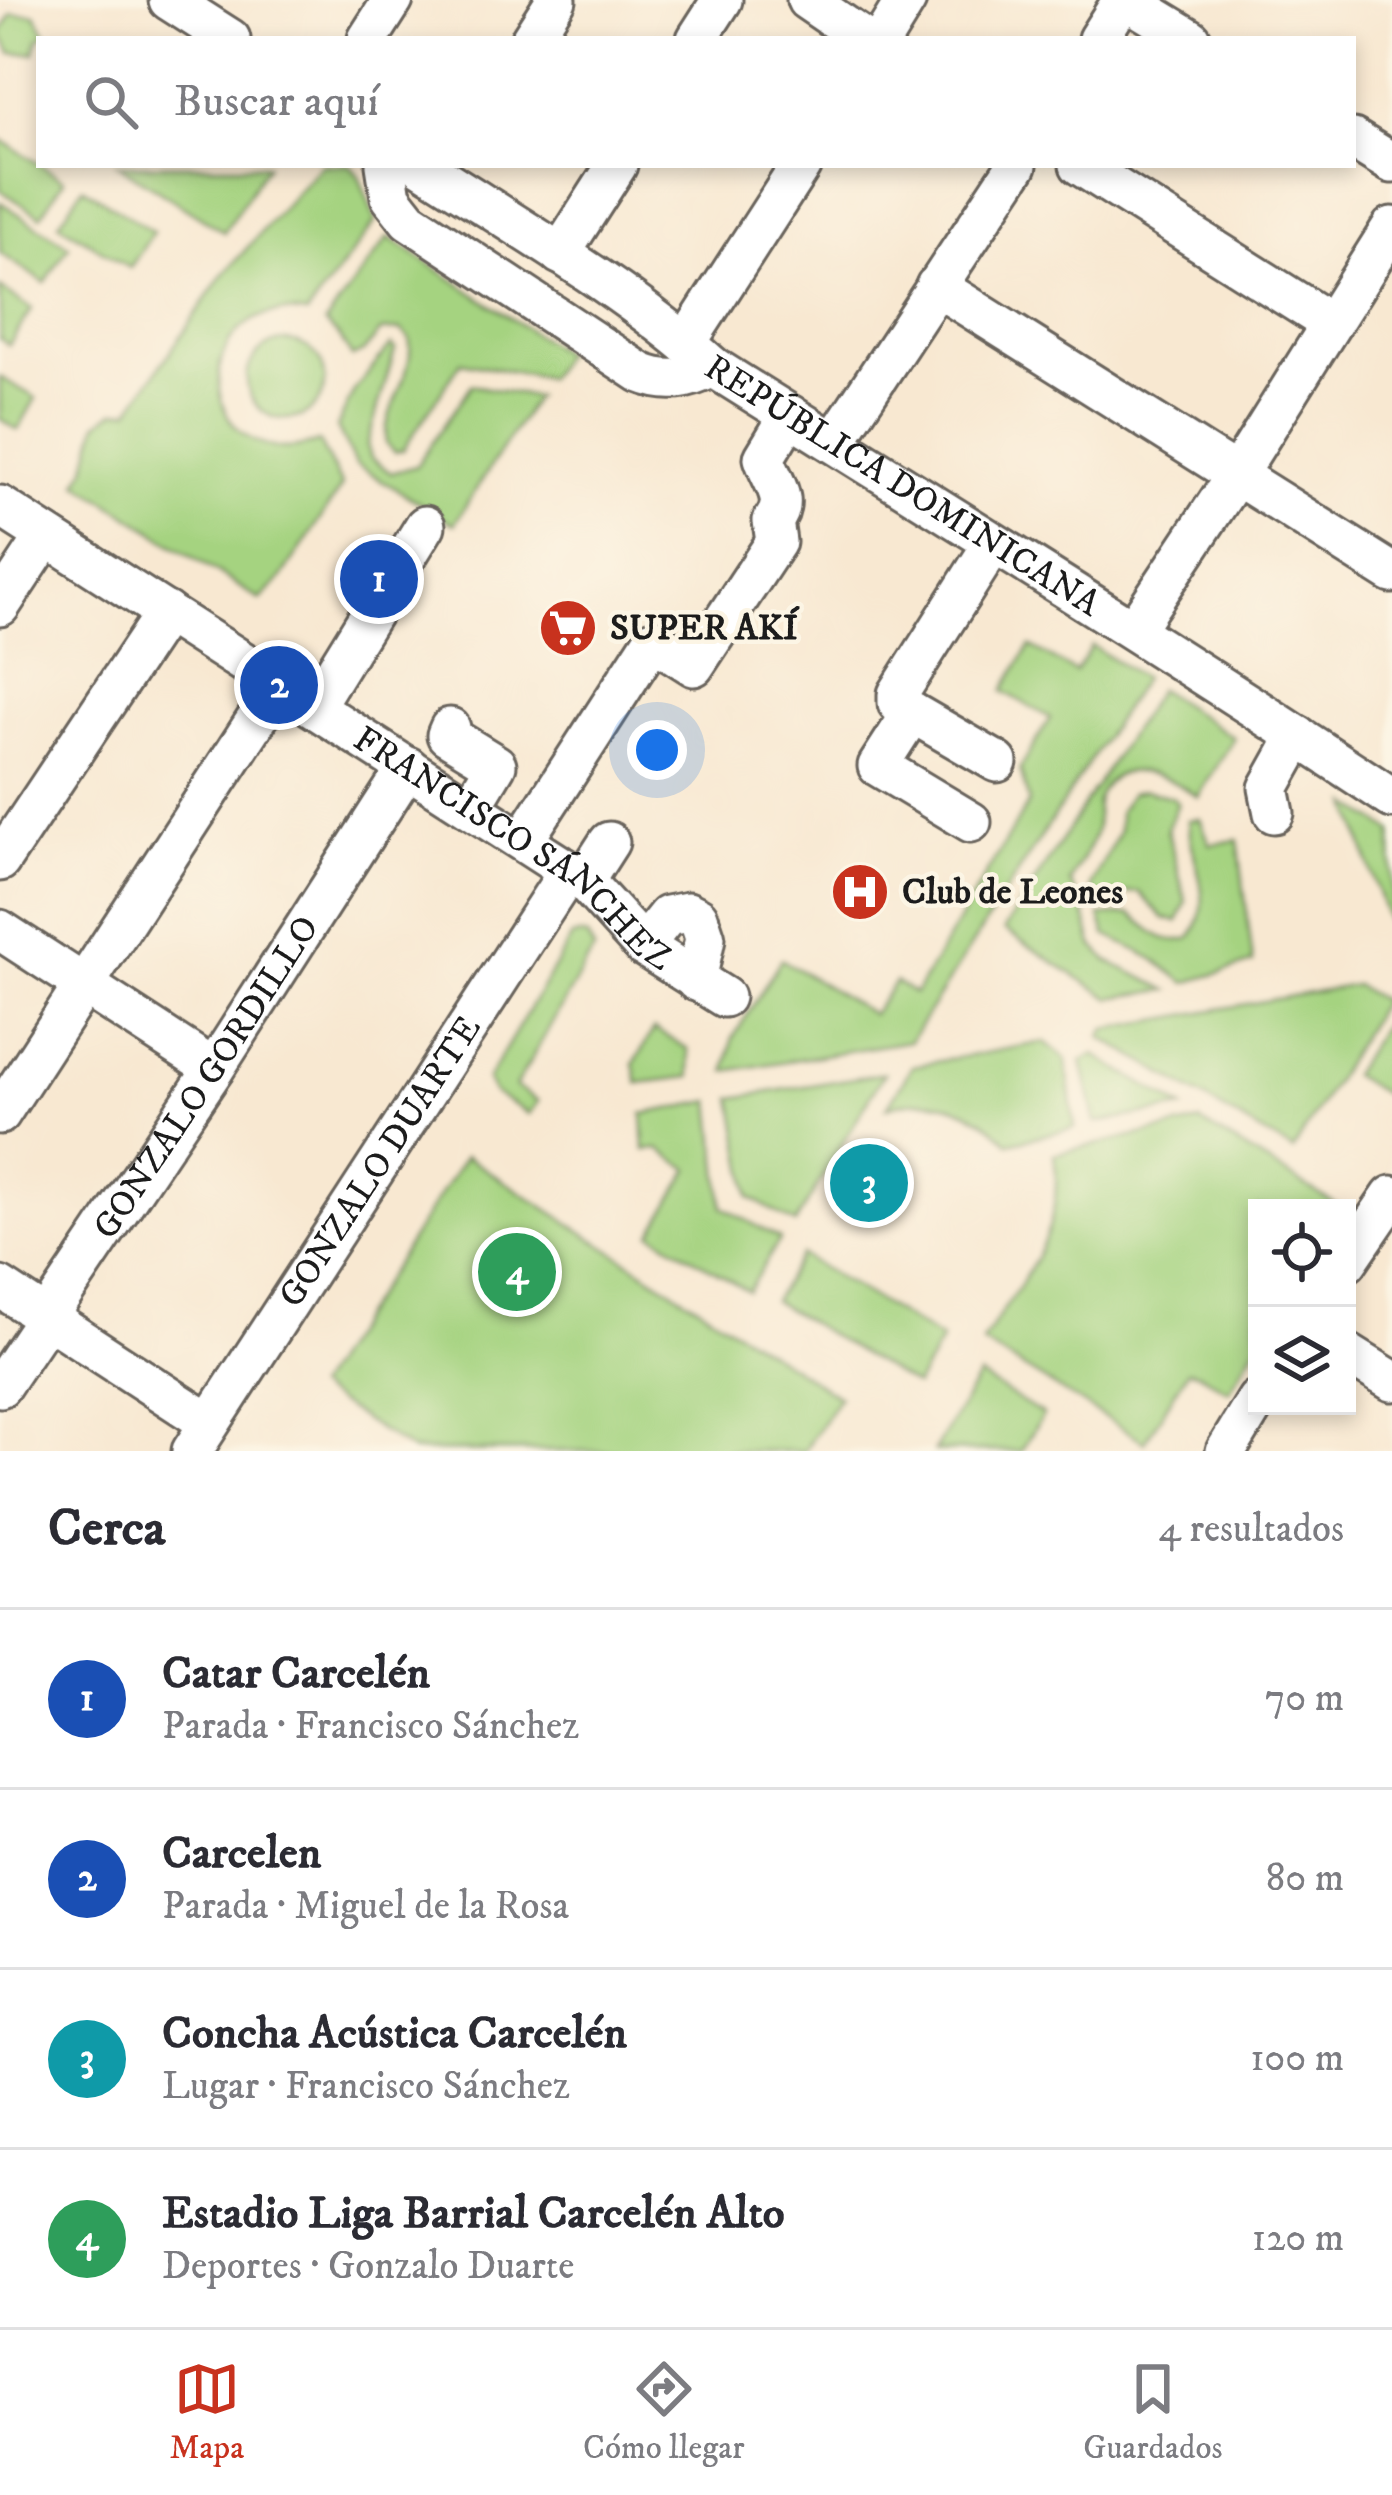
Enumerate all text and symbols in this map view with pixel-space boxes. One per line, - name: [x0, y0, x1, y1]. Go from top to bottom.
- search box: [36, 36, 1356, 168]
- icon: search: [78, 69, 144, 135]
- text: Buscar aquí: [174, 74, 379, 130]
- street label: REPÚBLICA DOMINICANA: [696, 345, 1109, 627]
- pin: 1: [340, 534, 418, 624]
- supermarket icon: SUPER AKÍ: [537, 597, 599, 659]
- place label: SUPER AKÍ: [610, 605, 800, 651]
- pin: 2: [240, 640, 318, 730]
- street label: FRANCISCO SÁNCHEZ: [345, 716, 680, 981]
- your location: [627, 720, 687, 780]
- hospital icon: Club de Leones: [829, 861, 891, 923]
- place label: Club de Leones: [902, 870, 1123, 915]
- street label: GONZALO GORDILLO: [83, 907, 329, 1248]
- street label: GONZALO DUARTE: [269, 1008, 491, 1316]
- pin: 3: [830, 1138, 908, 1228]
- map controls: [1248, 1199, 1356, 1415]
- button: locate: [1248, 1199, 1356, 1307]
- pin: 4: [478, 1227, 556, 1317]
- button: layers: [1248, 1307, 1356, 1415]
- text: Cerca: [48, 1497, 165, 1561]
- text: 4 resultados: [1159, 1505, 1344, 1554]
- text: Catar Carcelén: [162, 1646, 430, 1702]
- text: 1: [80, 1674, 94, 1723]
- text: 70 m: [1265, 1674, 1344, 1723]
- text: Parada · Francisco Sánchez: [162, 1702, 579, 1751]
- text: Carcelen: [162, 1826, 321, 1882]
- text: 2: [77, 1854, 97, 1903]
- text: 80 m: [1266, 1854, 1344, 1903]
- text: Parada · Miguel de la Rosa: [162, 1882, 569, 1931]
- text: Concha Acústica Carcelén: [162, 2006, 627, 2062]
- text: 3: [80, 2034, 94, 2083]
- text: 100 m: [1250, 2034, 1344, 2083]
- text: Lugar · Francisco Sánchez: [162, 2062, 570, 2111]
- text: Estadio Liga Barrial Carcelén Alto: [162, 2186, 785, 2242]
- text: 4: [76, 2214, 98, 2263]
- text: 120 m: [1252, 2214, 1344, 2263]
- text: Deportes · Gonzalo Duarte: [162, 2242, 575, 2291]
- tab: Mapa: [169, 2356, 244, 2469]
- tab: Cómo llegar: [583, 2356, 745, 2469]
- tab: Guardados: [1083, 2356, 1223, 2469]

